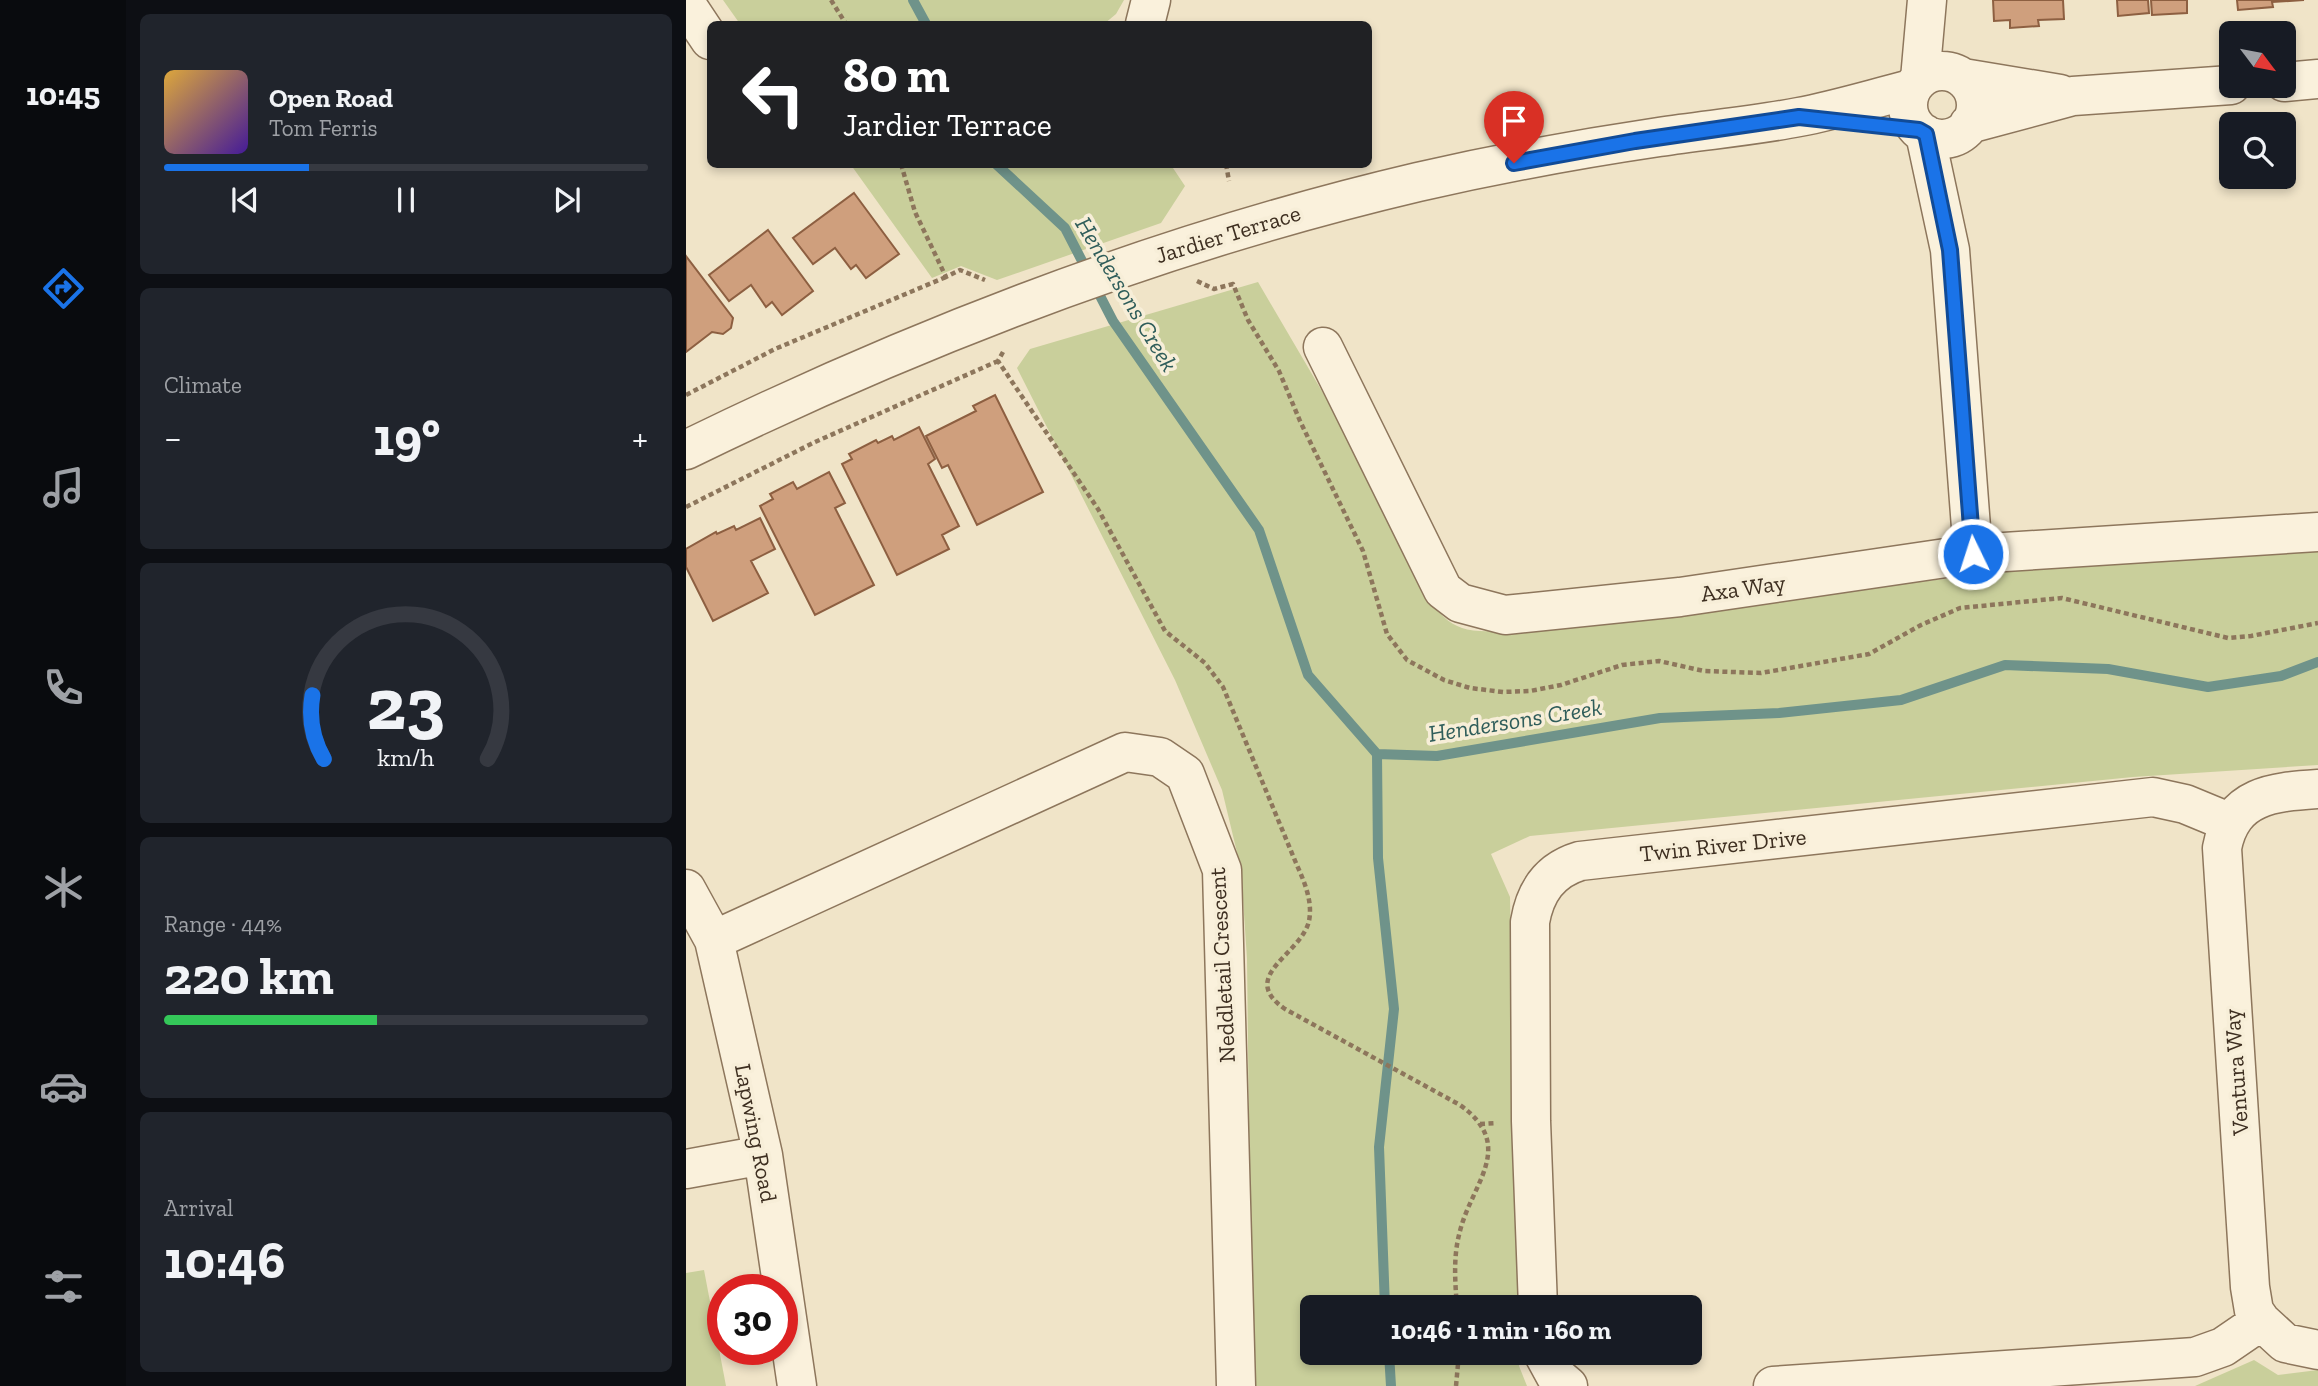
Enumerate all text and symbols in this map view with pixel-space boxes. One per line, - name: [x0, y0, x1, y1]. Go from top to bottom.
- north arrow: [2219, 21, 2296, 98]
- map controls: [2219, 21, 2296, 189]
- text: 80 m: [843, 46, 950, 105]
- icon: left: [728, 49, 819, 140]
- text: 10:45: [26, 75, 100, 113]
- text: Open Road: [269, 82, 393, 114]
- pin: [1484, 91, 1544, 163]
- icon: arrive: [1495, 102, 1533, 140]
- text: Jardier Terrace: [843, 106, 1052, 144]
- button: search: [2219, 112, 2296, 189]
- text: Tom Ferris: [269, 114, 378, 142]
- icon: previous: [226, 181, 264, 219]
- icon: pause: [387, 181, 425, 219]
- icon: next: [548, 181, 586, 219]
- street label: Jardier Terrace: [1152, 199, 1304, 269]
- water label: Hendersons Creek: [1069, 211, 1185, 377]
- icon: directions: [39, 264, 88, 313]
- text: Climate: [164, 371, 242, 399]
- text: 19°: [373, 406, 440, 468]
- text: −: [164, 415, 182, 461]
- text: +: [632, 415, 648, 461]
- icon: music: [39, 463, 88, 512]
- position arrow: [1936, 517, 2010, 591]
- street label: Axa Way: [1699, 568, 1787, 608]
- text: 23: [367, 660, 445, 748]
- icon: phone: [39, 663, 88, 712]
- water label: Hendersons Creek: [1426, 692, 1604, 748]
- text: km/h: [377, 742, 435, 772]
- street label: Twin River Drive: [1638, 822, 1808, 868]
- icon: climate: [39, 863, 88, 912]
- street label: Neddletail Crescent: [1203, 866, 1241, 1063]
- text: Range · 44%: [164, 910, 282, 938]
- text: 220 km: [164, 945, 334, 1007]
- street label: Ventura Way: [2218, 1007, 2254, 1137]
- street label: Lapwing Road: [729, 1061, 783, 1205]
- icon: car: [39, 1062, 88, 1111]
- text: Arrival: [164, 1194, 233, 1222]
- text: 10:46: [164, 1229, 285, 1291]
- icon: filters: [39, 1262, 88, 1311]
- speed limit sign: 30: [707, 1274, 798, 1365]
- text: 10:46 · 1 min · 160 m: [1391, 1314, 1611, 1346]

